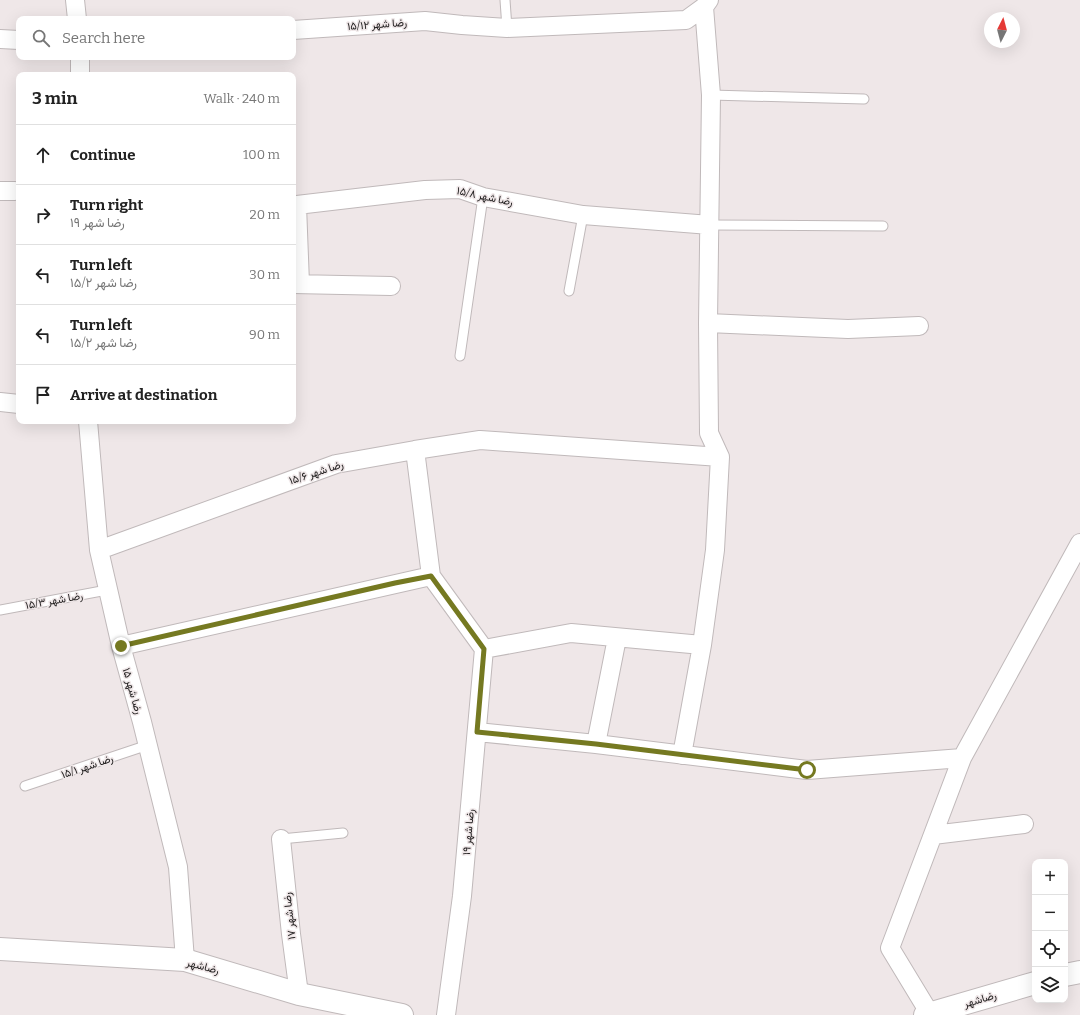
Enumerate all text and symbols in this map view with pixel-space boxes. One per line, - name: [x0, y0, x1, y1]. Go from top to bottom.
- north arrow: [984, 12, 1020, 48]
- search box: [16, 16, 296, 60]
- street label: رضا شهر ۱۵/۱۲: [347, 16, 408, 33]
- icon: search: [30, 27, 52, 49]
- text: Search here: [62, 29, 145, 47]
- text: 3 min: [32, 88, 77, 109]
- text: Walk · 240 m: [204, 91, 280, 106]
- icon: ahead: [32, 144, 54, 166]
- text: Continue: [70, 146, 136, 164]
- text: 100 m: [243, 147, 280, 162]
- street label: رضا شهر ۱۵/۸: [455, 184, 515, 209]
- text: Turn right: [70, 196, 143, 214]
- icon: right: [32, 204, 54, 226]
- text: 20 m: [250, 207, 280, 222]
- text: رضا شهر ۱۹: [70, 215, 125, 230]
- text: Turn left: [70, 256, 132, 274]
- icon: left: [32, 264, 54, 286]
- text: 30 m: [249, 267, 280, 282]
- text: رضا شهر ۱۵/۲: [70, 275, 137, 290]
- text: Turn left: [70, 316, 132, 334]
- icon: left: [32, 324, 54, 346]
- text: 90 m: [249, 327, 280, 342]
- text: رضا شهر ۱۵/۲: [70, 335, 137, 350]
- icon: arrive: [32, 384, 54, 406]
- text: Arrive at destination: [70, 386, 217, 404]
- street label: رضا شهر ۱۵/۶: [287, 458, 345, 487]
- street label: رضا شهر ۱۵/۳: [24, 589, 84, 612]
- route end: [112, 637, 130, 655]
- street label: رضا شهر ۱۵: [120, 667, 145, 716]
- street label: رضا شهر ۱۵/۱: [59, 751, 115, 781]
- route start: [798, 761, 816, 779]
- street label: رضا شهر ۱۹: [460, 808, 477, 856]
- map controls: [1032, 859, 1068, 1003]
- button: +: [1032, 859, 1068, 895]
- street label: رضا شهر ۱۷: [281, 891, 298, 940]
- button: −: [1032, 895, 1068, 931]
- button: locate: [1032, 931, 1068, 967]
- street label: رضاشهر: [184, 956, 221, 977]
- button: layers: [1032, 967, 1068, 1003]
- street label: رضاشهر: [961, 989, 998, 1011]

